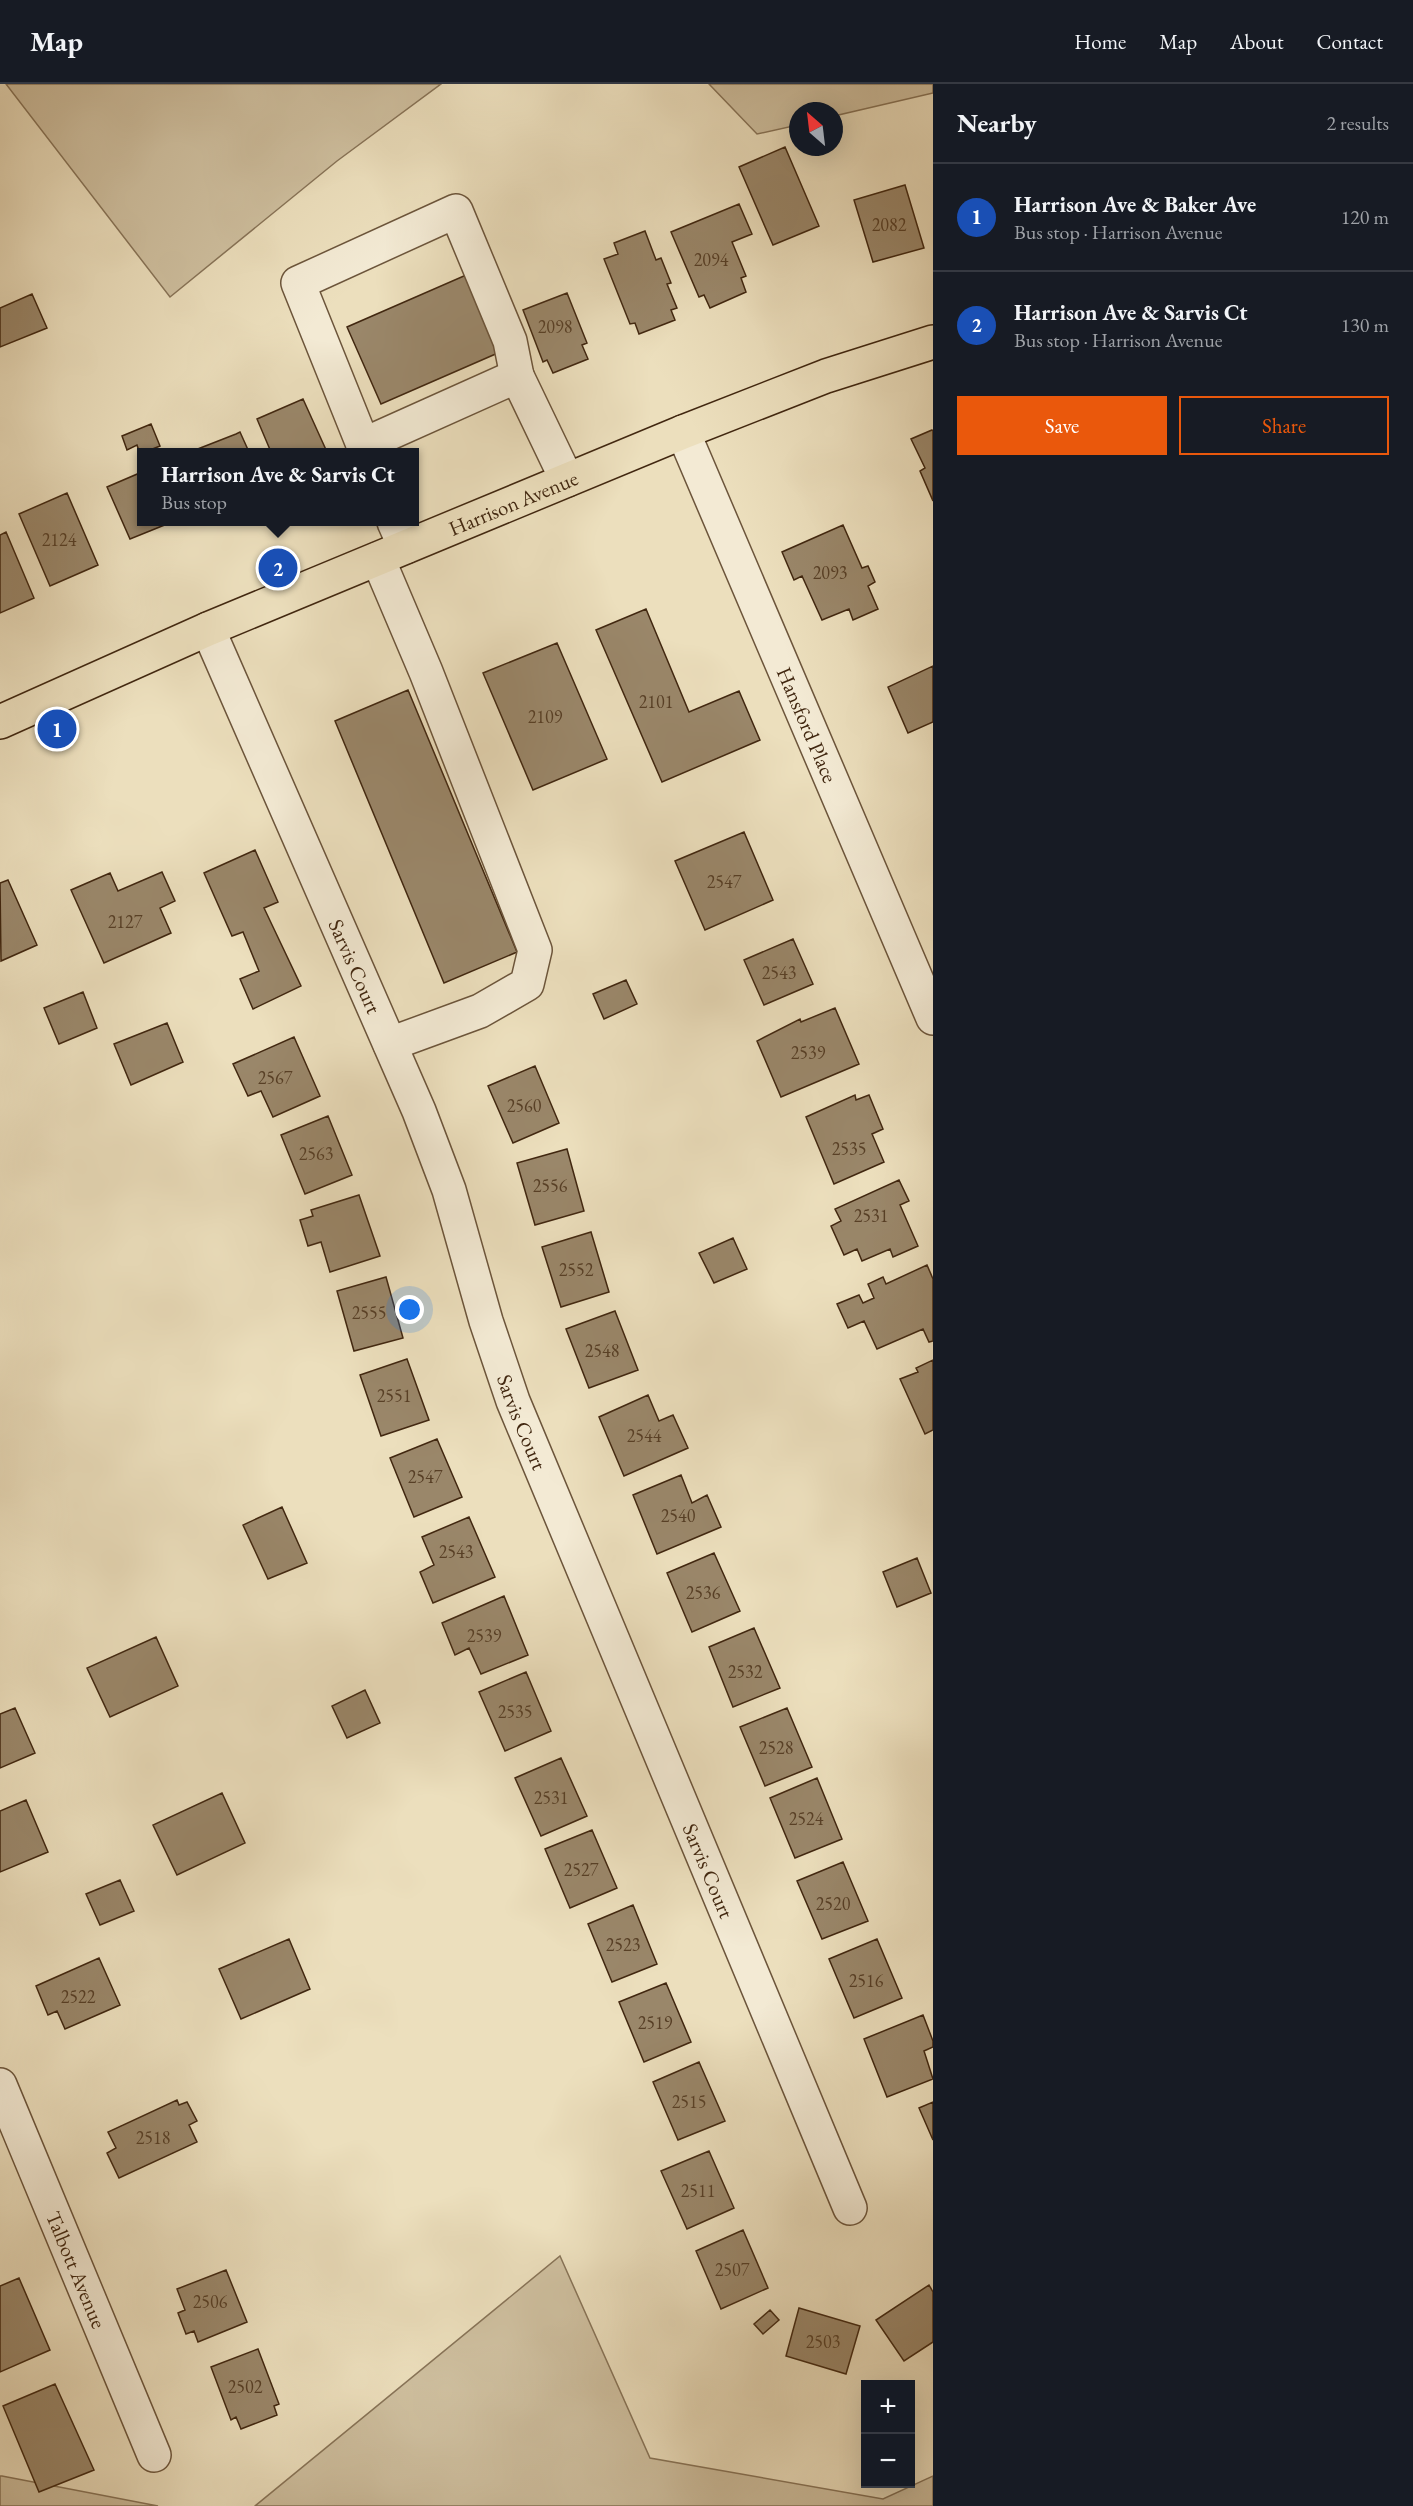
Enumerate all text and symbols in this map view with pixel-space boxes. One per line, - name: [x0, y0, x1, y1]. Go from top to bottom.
- text: Map: [30, 23, 83, 59]
- text: Home: [1074, 28, 1126, 55]
- text: Map: [1159, 28, 1197, 55]
- text: About: [1230, 28, 1283, 55]
- text: Contact: [1316, 28, 1383, 55]
- north arrow: [789, 102, 843, 156]
- text: Nearby: [957, 106, 1037, 140]
- text: 2 results: [1326, 110, 1389, 136]
- text: Harrison Ave & Baker Ave: [1014, 190, 1256, 219]
- text: 1: [971, 204, 982, 230]
- text: 120 m: [1341, 204, 1389, 230]
- house number: 2082: [872, 213, 907, 236]
- text: Bus stop · Harrison Avenue: [1014, 219, 1223, 245]
- house number: 2094: [694, 248, 729, 271]
- text: Harrison Ave & Sarvis Ct: [1014, 298, 1248, 327]
- text: 2: [971, 312, 982, 338]
- text: 130 m: [1341, 312, 1389, 338]
- house number: 2098: [538, 315, 572, 338]
- text: Bus stop · Harrison Avenue: [1014, 327, 1223, 353]
- button: Save: [957, 396, 1167, 455]
- button: Share: [1179, 396, 1389, 455]
- popup: [137, 448, 419, 526]
- text: Harrison Ave & Sarvis Ct: [161, 460, 395, 489]
- street label: Harrison Avenue: [444, 464, 582, 541]
- text: Bus stop: [161, 489, 227, 515]
- house number: 2124: [42, 528, 77, 551]
- pin: 2: [258, 546, 298, 590]
- house number: 2093: [813, 561, 847, 584]
- street label: Hansford Place: [771, 663, 844, 786]
- house number: 2101: [639, 690, 673, 713]
- house number: 2109: [528, 705, 563, 728]
- pin: 1: [38, 706, 76, 752]
- house number: 2547: [707, 870, 742, 893]
- house number: 2127: [108, 910, 143, 933]
- street label: Sarvis Court: [323, 915, 388, 1018]
- house number: 2543: [762, 961, 796, 984]
- house number: 2539: [791, 1041, 826, 1064]
- house number: 2567: [258, 1066, 293, 1089]
- house number: 2560: [507, 1094, 542, 1117]
- house number: 2535: [832, 1137, 866, 1160]
- house number: 2563: [299, 1142, 333, 1165]
- house number: 2556: [533, 1174, 568, 1197]
- house number: 2531: [854, 1204, 888, 1227]
- house number: 2552: [559, 1258, 594, 1281]
- your location: [395, 1295, 424, 1324]
- house number: 2555: [352, 1301, 386, 1324]
- house number: 2548: [585, 1339, 619, 1362]
- street label: Sarvis Court: [491, 1371, 554, 1474]
- house number: 2551: [377, 1384, 411, 1407]
- house number: 2544: [627, 1424, 662, 1447]
- house number: 2547: [408, 1465, 443, 1488]
- house number: 2540: [661, 1504, 696, 1527]
- house number: 2543: [439, 1540, 473, 1563]
- house number: 2536: [686, 1581, 721, 1604]
- house number: 2539: [467, 1624, 502, 1647]
- house number: 2532: [728, 1660, 763, 1683]
- house number: 2535: [498, 1700, 532, 1723]
- house number: 2528: [759, 1736, 793, 1759]
- house number: 2531: [534, 1786, 568, 1809]
- house number: 2524: [789, 1807, 824, 1830]
- street label: Sarvis Court: [677, 1819, 741, 1922]
- house number: 2527: [564, 1858, 599, 1881]
- house number: 2520: [816, 1892, 851, 1915]
- house number: 2523: [606, 1933, 640, 1956]
- house number: 2516: [849, 1969, 884, 1992]
- house number: 2522: [61, 1985, 96, 2008]
- house number: 2519: [638, 2011, 673, 2034]
- house number: 2515: [672, 2090, 706, 2113]
- house number: 2518: [136, 2126, 170, 2149]
- house number: 2511: [681, 2179, 715, 2202]
- street label: Talbott Avenue: [41, 2207, 113, 2332]
- house number: 2507: [715, 2258, 750, 2281]
- house number: 2506: [193, 2290, 228, 2313]
- house number: 2503: [806, 2330, 840, 2353]
- house number: 2502: [228, 2375, 263, 2398]
- map controls: [861, 2380, 915, 2488]
- button: +: [861, 2380, 915, 2434]
- button: −: [861, 2434, 915, 2488]

